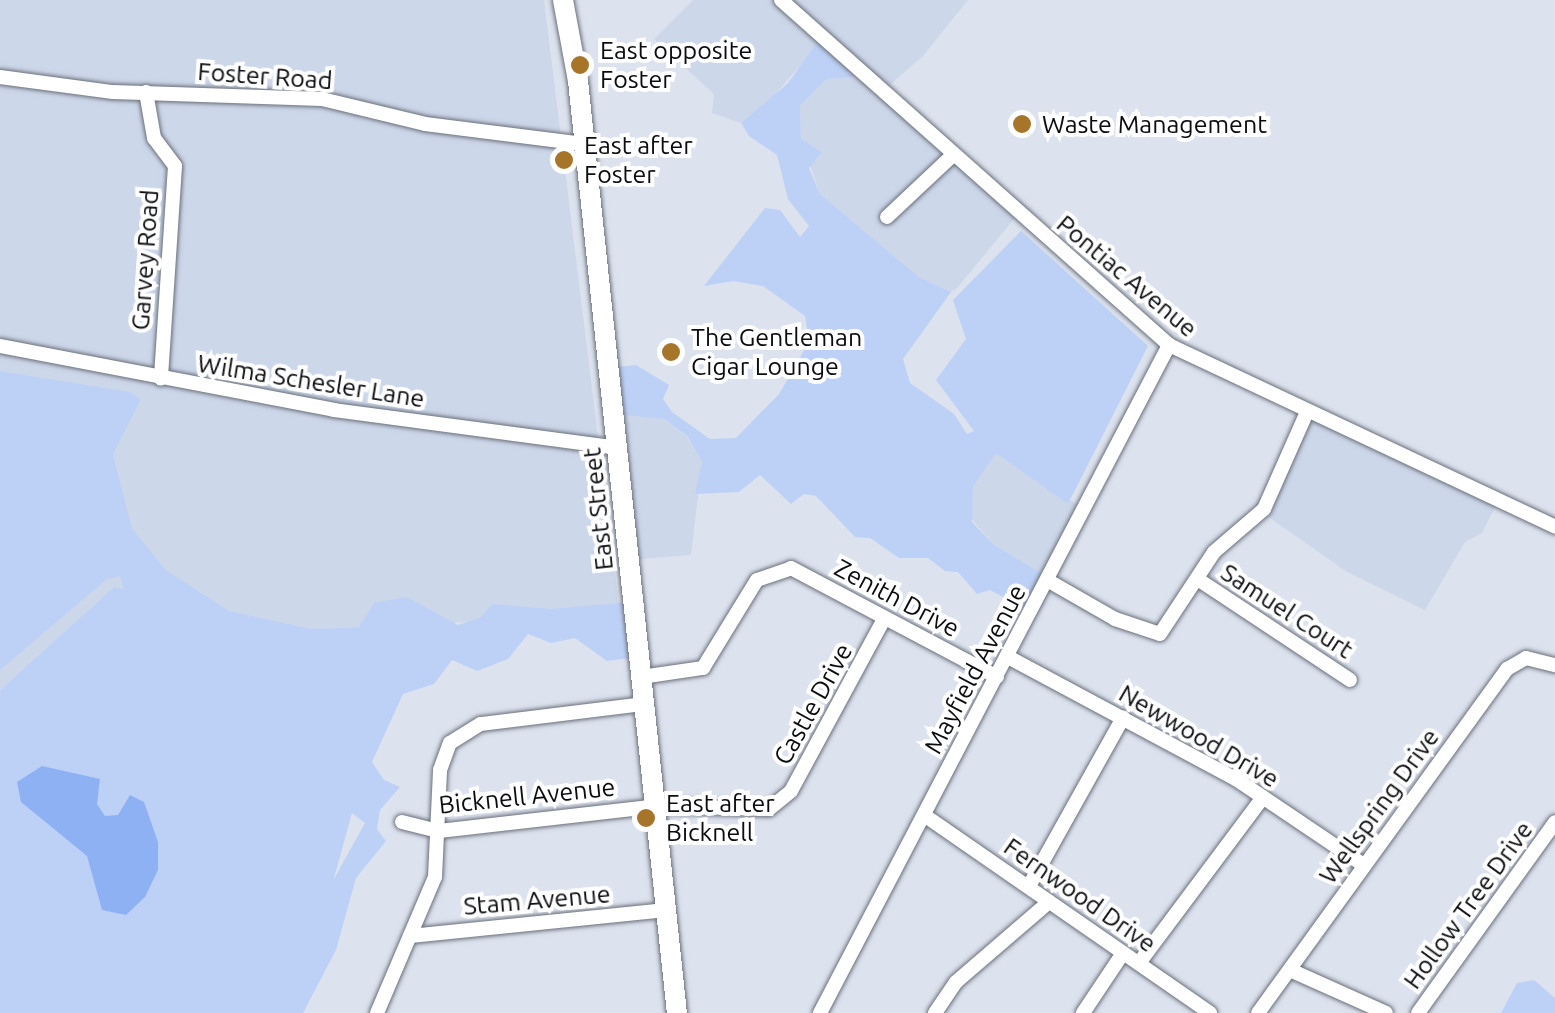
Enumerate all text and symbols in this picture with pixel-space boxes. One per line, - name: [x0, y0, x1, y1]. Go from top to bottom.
- place label: East opposite Foster: [600, 36, 752, 95]
- marker: East opposite Foster: [569, 54, 591, 76]
- street label: Foster Road: [197, 56, 333, 96]
- place label: Waste Management: [1042, 109, 1267, 139]
- marker: Waste Management: [1011, 113, 1033, 135]
- place label: East after Foster: [584, 131, 693, 190]
- marker: East after Foster: [553, 149, 575, 171]
- street label: Garvey Road: [125, 189, 165, 331]
- street label: Pontiac Avenue: [1051, 209, 1203, 343]
- place label: The Gentleman Cigar Lounge: [691, 323, 862, 382]
- marker: The Gentleman Cigar Lounge: [660, 341, 682, 363]
- street label: Wilma Schesler Lane: [195, 348, 427, 414]
- street label: East Street: [577, 446, 619, 572]
- street label: Zenith Drive: [829, 553, 965, 643]
- street label: Samuel Court: [1215, 557, 1359, 665]
- street label: Mayfield Avenue: [918, 579, 1032, 759]
- street label: Castle Drive: [767, 638, 859, 770]
- street label: Newwood Drive: [1114, 678, 1284, 794]
- street label: Wellspring Drive: [1313, 723, 1445, 889]
- street label: Bicknell Avenue: [437, 772, 617, 820]
- place label: East after Bicknell: [666, 789, 775, 848]
- marker: East after Bicknell: [635, 807, 657, 829]
- street label: Hollow Tree Drive: [1397, 815, 1539, 995]
- street label: Fernwood Drive: [998, 831, 1162, 959]
- street label: Stam Avenue: [462, 879, 612, 921]

